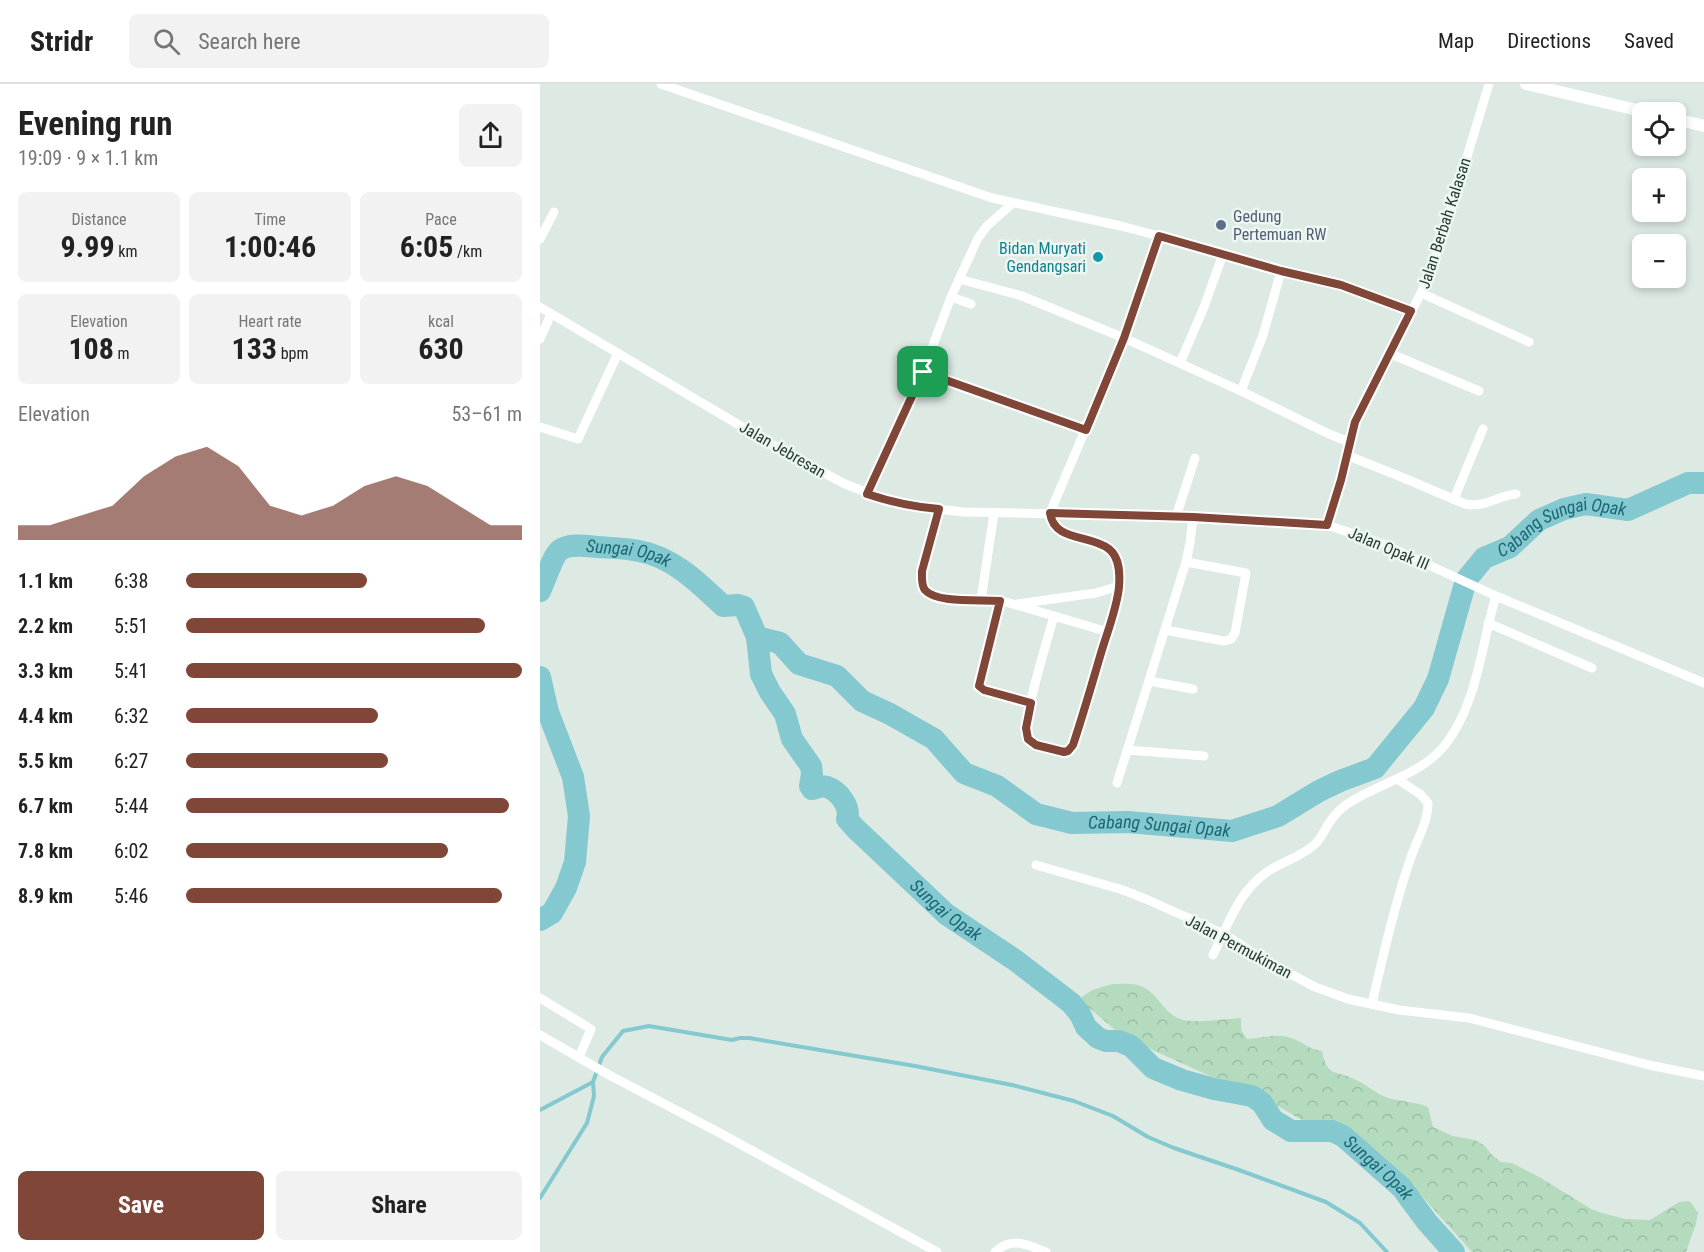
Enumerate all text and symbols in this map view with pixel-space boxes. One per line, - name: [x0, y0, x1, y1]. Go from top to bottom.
- search box: [129, 14, 549, 68]
- text: Stridr: [30, 25, 93, 58]
- icon: search: [150, 25, 183, 58]
- text: Search here: [198, 29, 301, 54]
- text: Map: [1438, 29, 1474, 53]
- text: Directions: [1507, 29, 1591, 53]
- text: Saved: [1624, 29, 1674, 53]
- map controls: [1632, 102, 1686, 288]
- button: locate: [1632, 102, 1686, 156]
- text: Evening run: [18, 104, 173, 143]
- button: share: [459, 104, 522, 167]
- text: 19:09 · 9 × 1.1 km: [18, 146, 158, 170]
- street label: Jalan Berbah Kalasan: [1414, 155, 1475, 291]
- button: +: [1632, 168, 1686, 222]
- place label: Gedung Pertemuan RW: [1233, 207, 1326, 244]
- text: Distance: [71, 210, 127, 229]
- text: Time: [254, 210, 286, 229]
- text: Pace: [425, 210, 457, 229]
- marker: Gedung Pertemuan RW: [1214, 218, 1228, 232]
- text: 9.99: [60, 229, 115, 264]
- text: 1:00:46: [224, 229, 316, 264]
- text: 6:05: [400, 229, 453, 264]
- button: −: [1632, 234, 1686, 288]
- place label: Bidan Muryati Gendangsari: [999, 239, 1086, 276]
- text: km: [115, 242, 138, 261]
- text: /km: [453, 242, 482, 261]
- marker: Bidan Muryati Gendangsari: [1091, 250, 1105, 264]
- text: Elevation: [70, 312, 128, 331]
- text: Heart rate: [238, 312, 302, 331]
- text: kcal: [428, 312, 454, 331]
- text: 108: [68, 331, 114, 366]
- text: 133: [232, 331, 277, 366]
- text: 630: [418, 331, 464, 366]
- text: m: [114, 344, 130, 363]
- text: bpm: [277, 344, 308, 363]
- pin: [897, 346, 948, 397]
- icon: arrive: [906, 355, 939, 388]
- text: Elevation: [18, 402, 90, 426]
- text: 53–61 m: [451, 402, 522, 426]
- street label: Jalan Jebresan: [736, 417, 829, 482]
- water label: Cabang Sungai Opak: [1494, 493, 1629, 561]
- street label: Jalan Opak III: [1345, 523, 1432, 574]
- water label: Sungai Opak: [585, 535, 676, 572]
- text: 1.1 km: [18, 569, 73, 593]
- text: 6:38: [114, 569, 148, 593]
- text: 2.2 km: [18, 614, 73, 638]
- text: 5:51: [114, 614, 148, 638]
- text: 3.3 km: [18, 659, 73, 683]
- text: 5:41: [114, 659, 148, 683]
- text: 4.4 km: [18, 704, 73, 728]
- text: 6:32: [114, 704, 148, 728]
- text: 5.5 km: [18, 749, 73, 773]
- text: 6:27: [114, 749, 148, 773]
- text: 6.7 km: [18, 794, 73, 818]
- text: 5:44: [114, 794, 148, 818]
- water label: Cabang Sungai Opak: [1088, 811, 1232, 841]
- text: 7.8 km: [18, 839, 73, 863]
- text: 6:02: [114, 839, 148, 863]
- water label: Sungai Opak: [906, 875, 987, 946]
- text: 8.9 km: [18, 884, 73, 908]
- text: 5:46: [114, 884, 148, 908]
- street label: Jalan Permukiman: [1182, 910, 1295, 982]
- water label: Sungai Opak: [1340, 1131, 1419, 1205]
- button: Save: [18, 1171, 264, 1240]
- button: Share: [276, 1171, 522, 1240]

